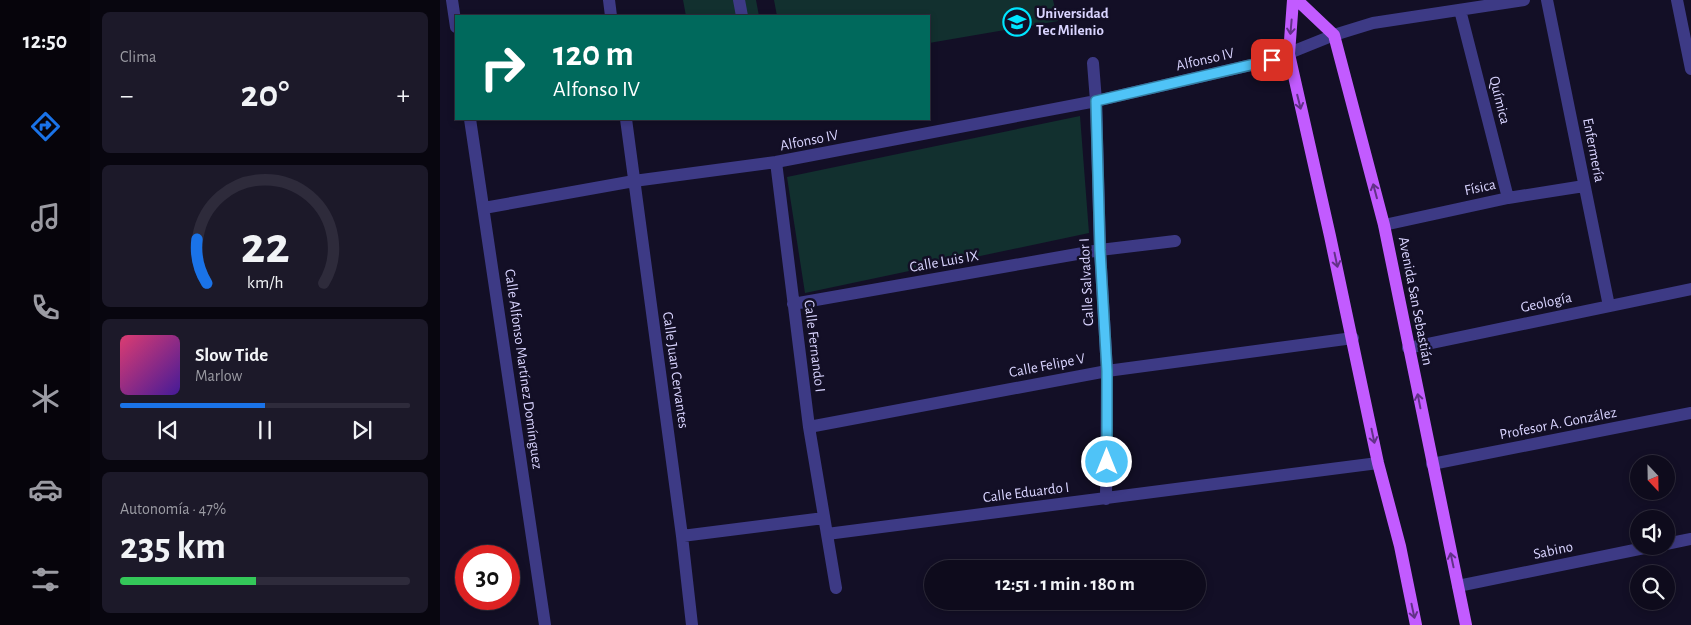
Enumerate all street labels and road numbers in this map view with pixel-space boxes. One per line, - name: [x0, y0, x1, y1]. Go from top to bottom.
- street label: Alfonso IV: [1175, 45, 1236, 73]
- street label: Química: [1486, 75, 1513, 126]
- street label: Enfermería: [1580, 117, 1607, 184]
- street label: Alfonso IV: [779, 127, 840, 154]
- street label: Física: [1463, 177, 1497, 198]
- street label: Avenida San Sebastián: [1396, 236, 1435, 367]
- street label: Calle Salvador I: [1077, 238, 1096, 326]
- street label: Calle Luis IX: [908, 248, 980, 275]
- street label: Calle Alfonso Martínez Domínguez: [502, 268, 545, 470]
- street label: Geología: [1519, 290, 1573, 315]
- street label: Calle Fernando I: [801, 299, 828, 393]
- street label: Calle Juan Cervantes: [660, 311, 691, 429]
- street label: Calle Felipe V: [1008, 351, 1087, 380]
- street label: Profesor A. González: [1498, 405, 1618, 442]
- street label: Calle Eduardo I: [982, 480, 1070, 505]
- street label: Sabino: [1532, 539, 1574, 562]

